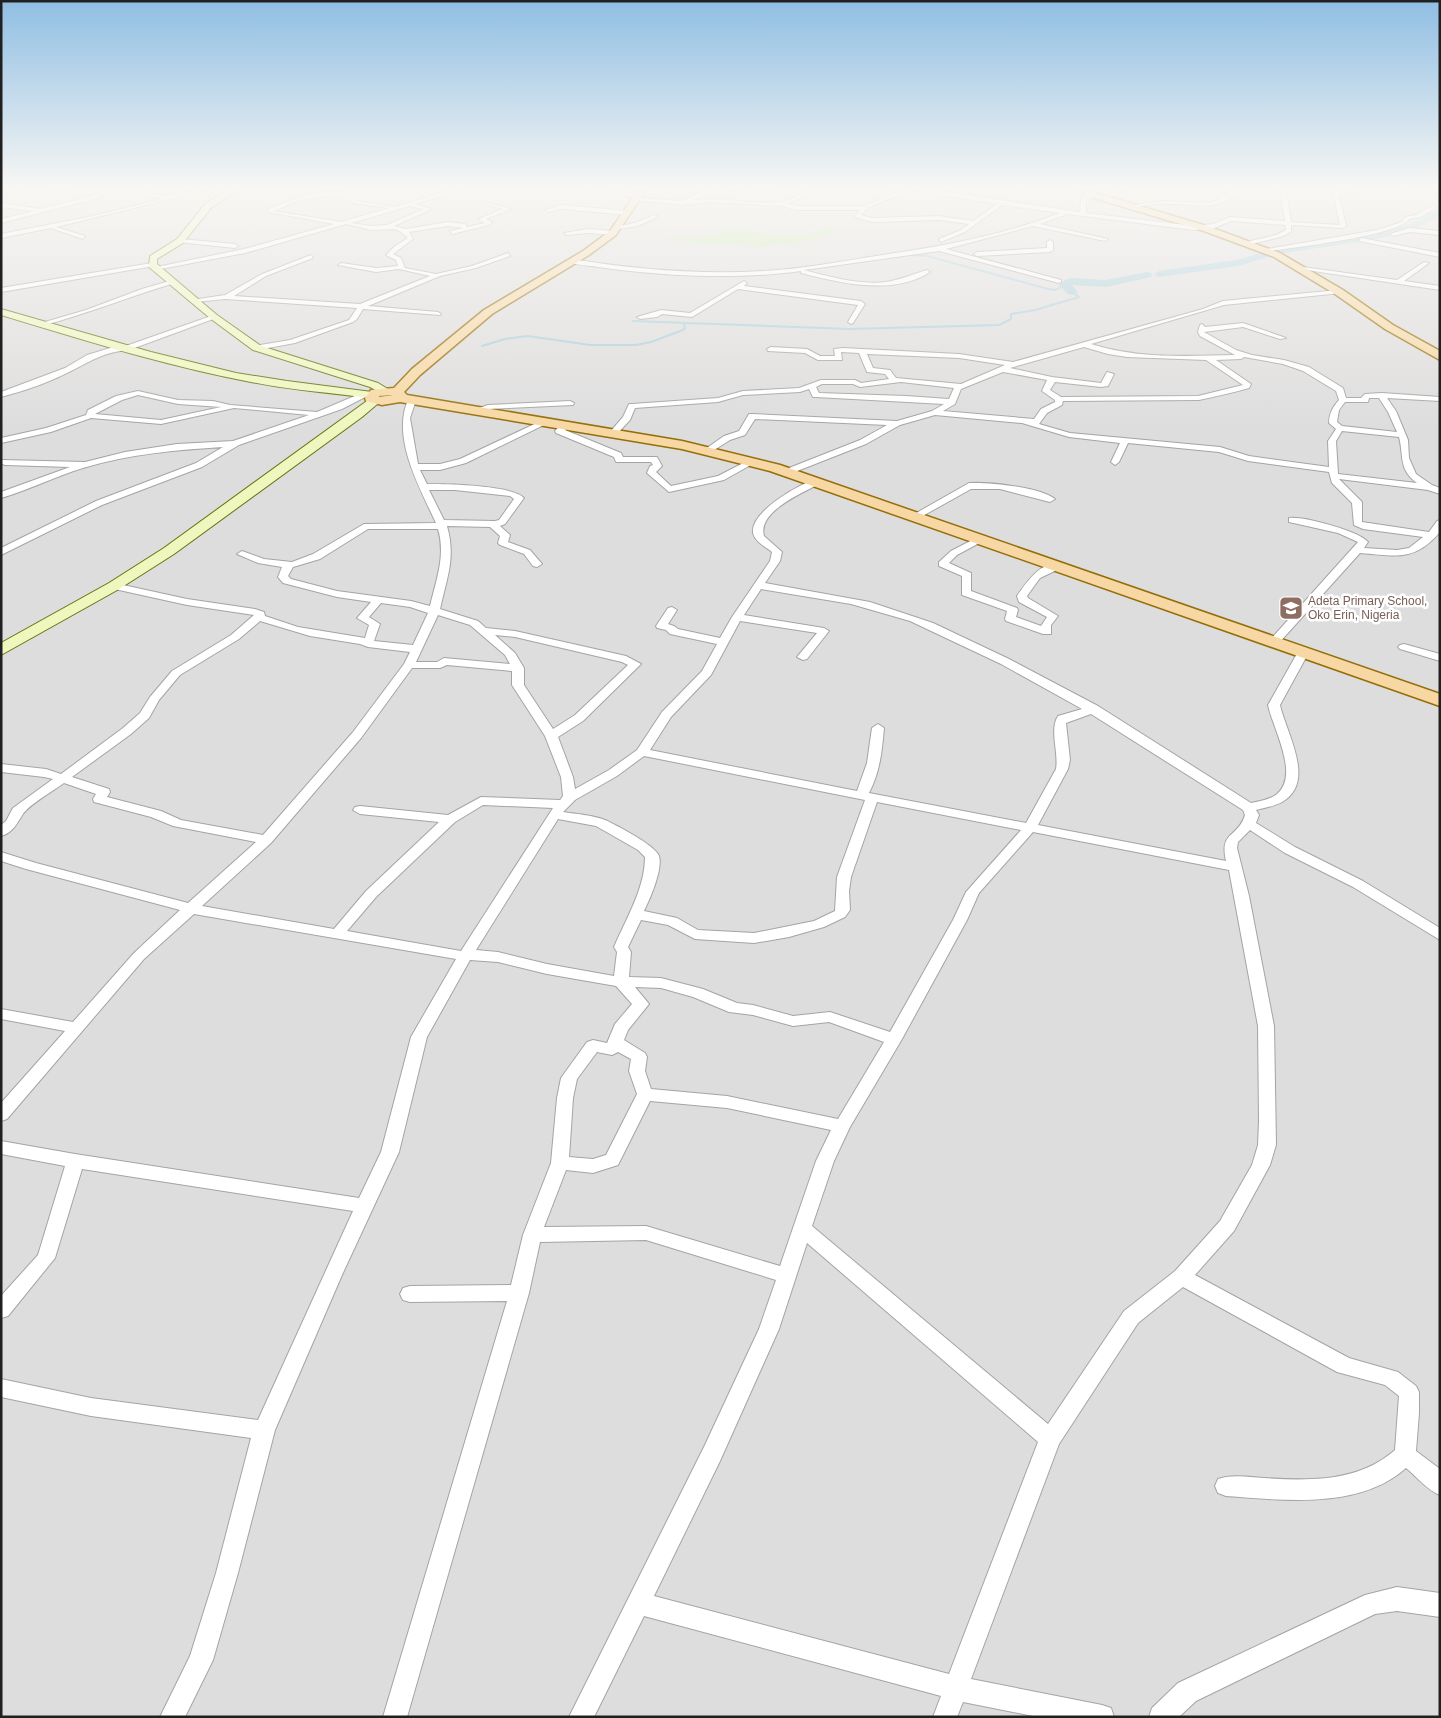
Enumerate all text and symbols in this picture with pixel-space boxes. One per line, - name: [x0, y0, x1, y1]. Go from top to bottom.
- place label: Adeta Primary School, Oko Erin, Nigeria: [1308, 594, 1427, 622]
- school or university icon: Adeta Primary School, Oko Erin, Nigeria: [1278, 595, 1304, 621]

